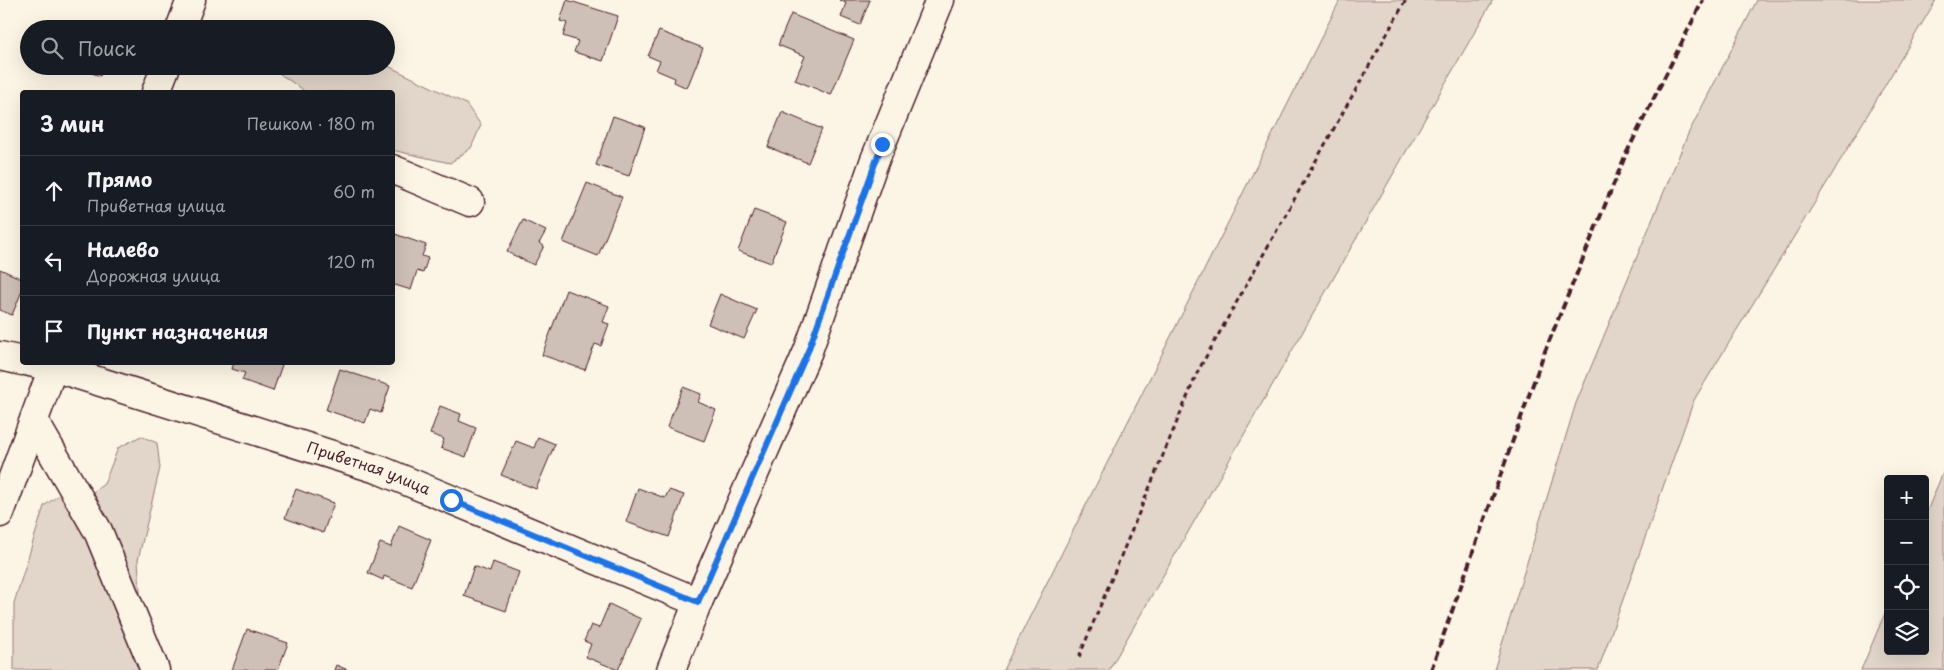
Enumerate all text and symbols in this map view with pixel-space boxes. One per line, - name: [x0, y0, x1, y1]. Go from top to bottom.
- search box: [20, 20, 395, 75]
- icon: search: [38, 34, 66, 62]
- text: Поиск: [78, 34, 136, 62]
- text: 3 мин: [40, 107, 104, 139]
- text: Пешком · 180 m: [247, 111, 375, 135]
- route end: [871, 133, 894, 156]
- text: Прямо: [87, 165, 152, 193]
- icon: ahead: [40, 177, 68, 205]
- text: 60 m: [333, 179, 375, 203]
- text: Приветная улица: [87, 193, 225, 217]
- text: Налево: [87, 235, 159, 263]
- icon: left: [40, 247, 68, 275]
- text: 120 m: [328, 249, 375, 273]
- text: Дорожная улица: [87, 263, 220, 287]
- icon: arrive: [40, 317, 68, 345]
- text: Пункт назначения: [87, 317, 268, 345]
- street label: Приветная улица: [304, 435, 435, 500]
- map controls: [1884, 475, 1929, 655]
- button: +: [1884, 475, 1929, 520]
- route start: [440, 489, 463, 512]
- button: −: [1884, 520, 1929, 565]
- button: locate: [1884, 565, 1929, 610]
- button: layers: [1884, 610, 1929, 655]

